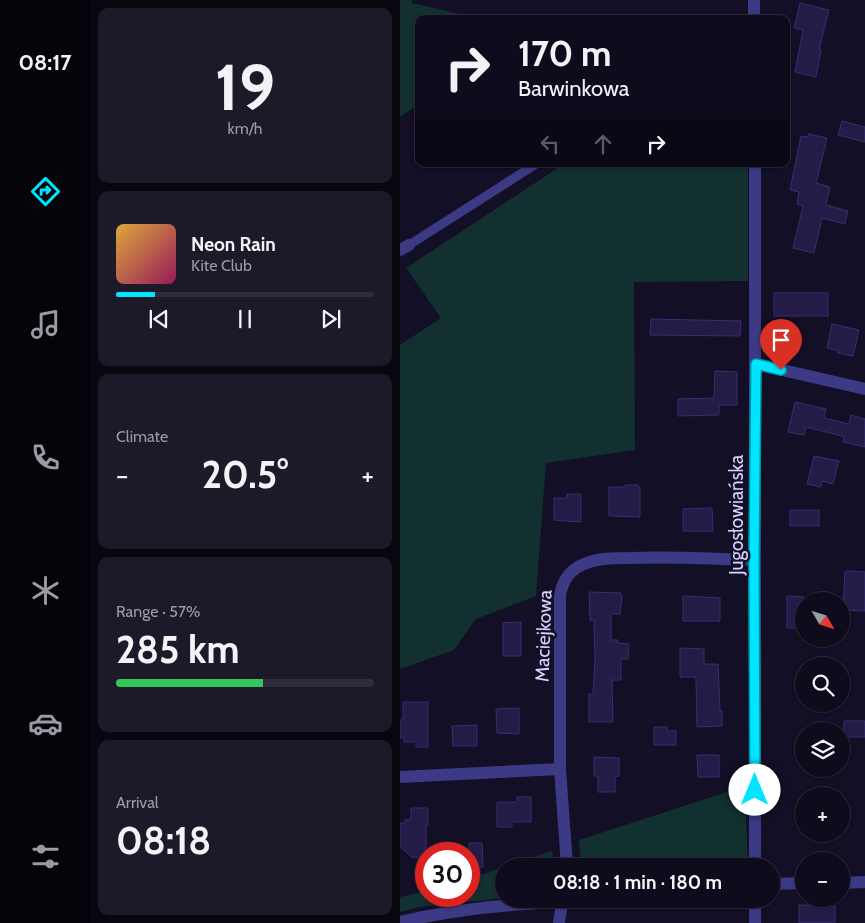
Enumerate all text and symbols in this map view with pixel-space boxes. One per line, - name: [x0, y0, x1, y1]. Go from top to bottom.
- text: 170 m: [518, 32, 611, 75]
- icon: right: [435, 35, 500, 100]
- text: 19: [215, 47, 275, 126]
- text: 08:17: [18, 49, 72, 76]
- text: Barwinkowa: [518, 75, 629, 102]
- text: km/h: [227, 119, 263, 138]
- icon: left: [536, 130, 564, 158]
- icon: ahead: [589, 130, 617, 158]
- icon: right: [642, 130, 670, 158]
- icon: directions: [28, 174, 63, 209]
- text: Neon Rain: [191, 233, 276, 256]
- text: Kite Club: [191, 256, 252, 275]
- icon: previous: [145, 305, 173, 333]
- icon: pause: [231, 305, 259, 333]
- icon: next: [317, 305, 345, 333]
- icon: music: [28, 307, 63, 342]
- pin: [760, 319, 802, 370]
- icon: arrive: [767, 326, 795, 354]
- text: Climate: [116, 427, 168, 446]
- icon: phone: [28, 440, 63, 475]
- text: 20.5°: [202, 451, 288, 498]
- street label: Jugosłowiańska: [725, 455, 748, 576]
- text: −: [116, 458, 128, 492]
- text: +: [362, 458, 374, 492]
- icon: climate: [28, 573, 63, 608]
- street label: Maciejkowa: [530, 590, 557, 682]
- north arrow: [795, 592, 850, 648]
- map controls: [795, 592, 850, 907]
- text: Range · 57%: [116, 602, 200, 621]
- text: 285 km: [116, 626, 239, 673]
- button: search: [795, 657, 850, 712]
- icon: car: [28, 706, 63, 741]
- button: layers: [795, 722, 850, 777]
- position arrow: [728, 763, 780, 815]
- button: +: [795, 787, 850, 842]
- text: Arrival: [116, 793, 159, 812]
- text: 08:18: [116, 817, 211, 864]
- icon: filters: [28, 839, 63, 874]
- speed limit sign: 30: [415, 842, 480, 907]
- button: −: [795, 852, 850, 907]
- text: 08:18 · 1 min · 180 m: [553, 871, 722, 894]

